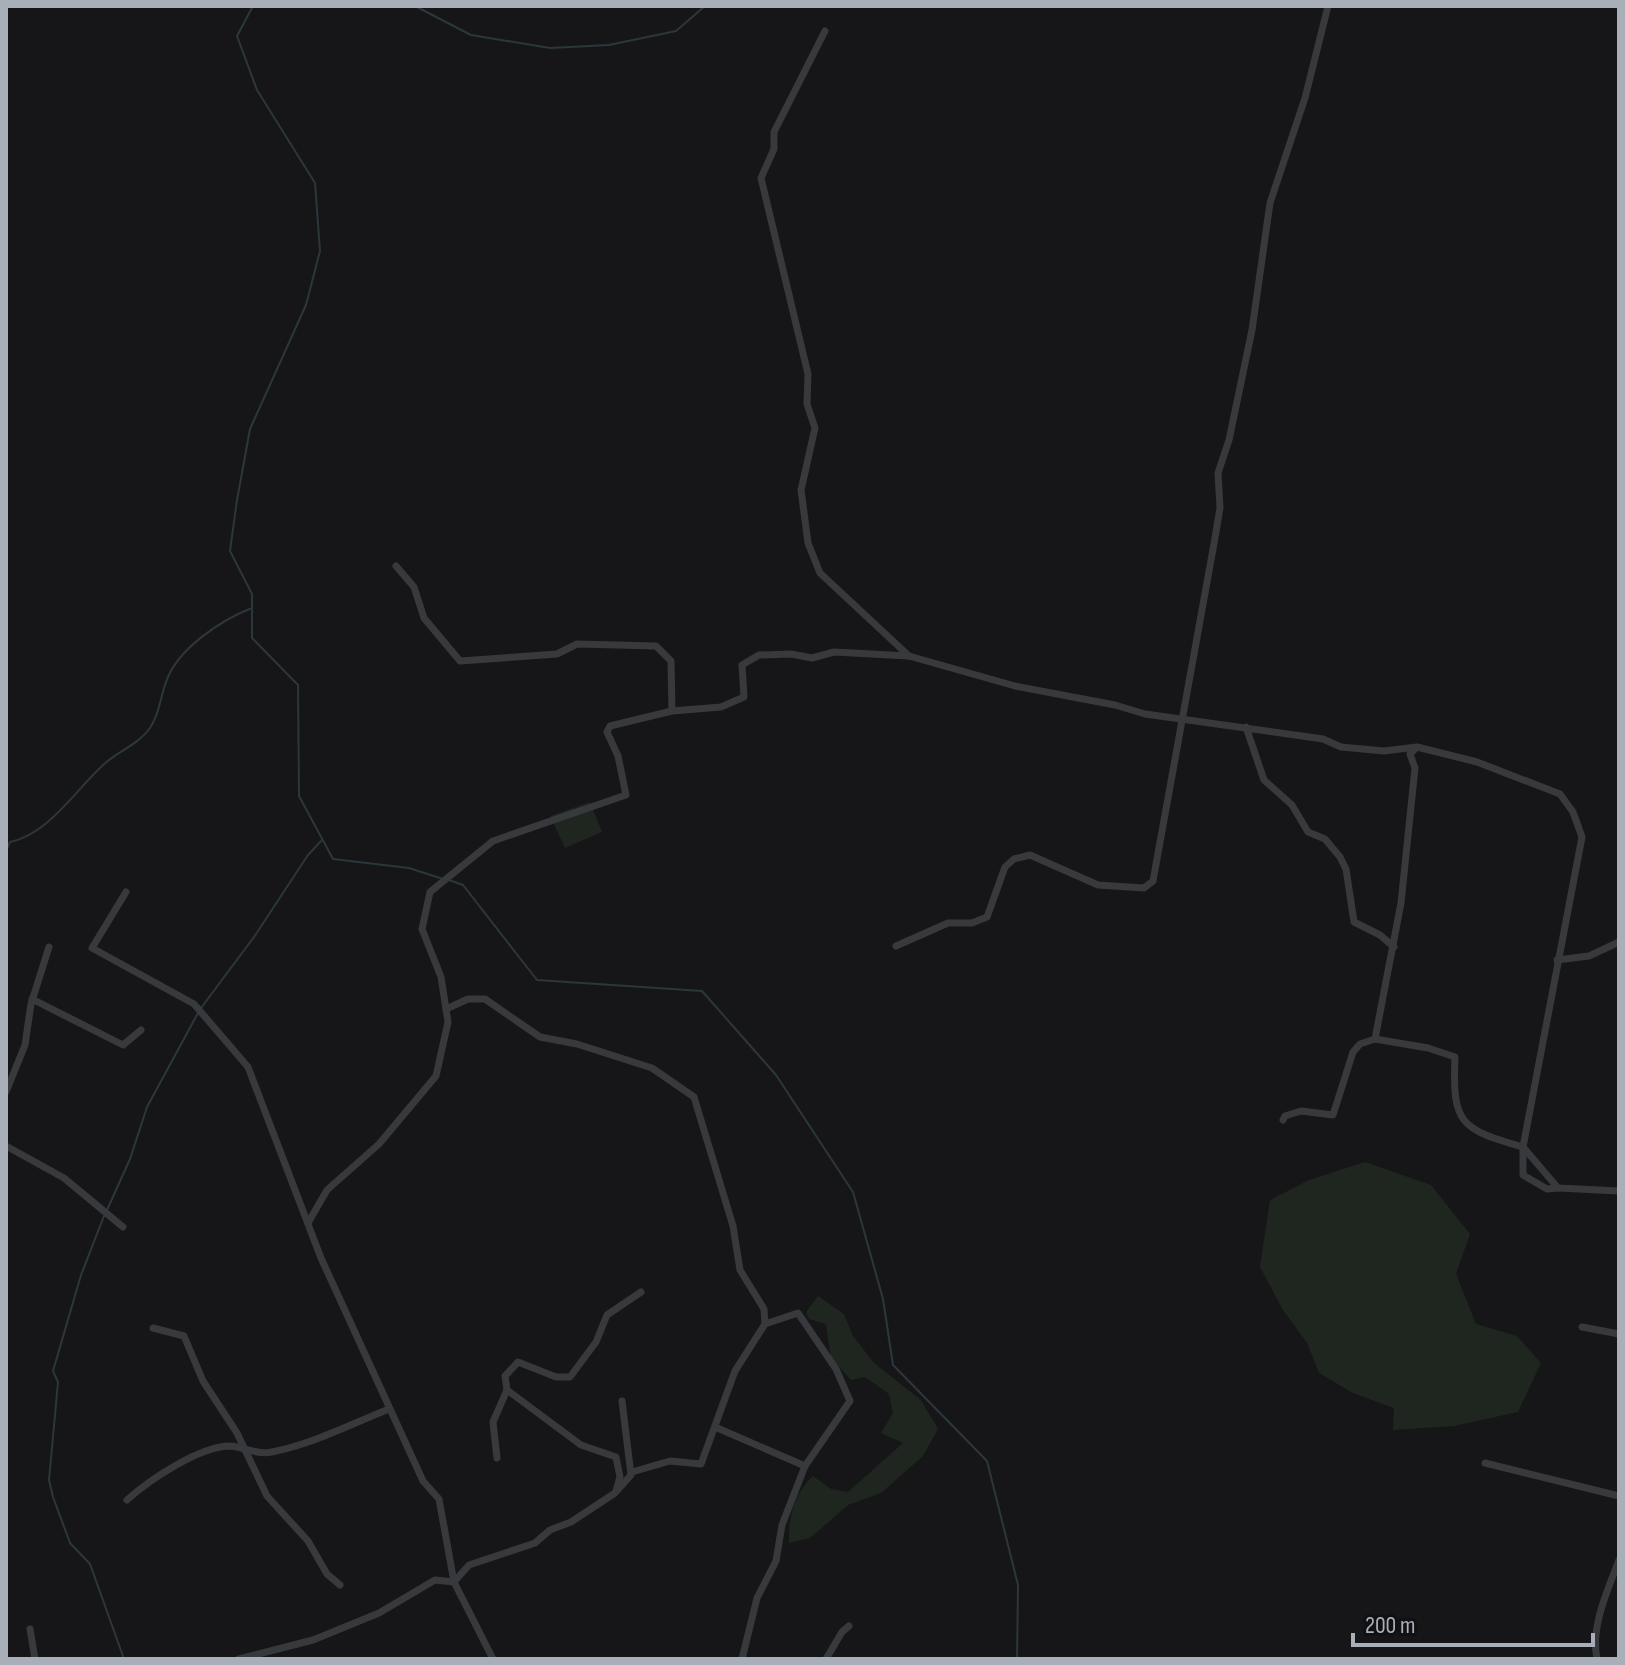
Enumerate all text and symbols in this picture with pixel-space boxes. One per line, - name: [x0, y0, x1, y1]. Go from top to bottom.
- scale bar: [1353, 1597, 1593, 1647]
- text: 200 m: [1365, 1611, 1416, 1640]

